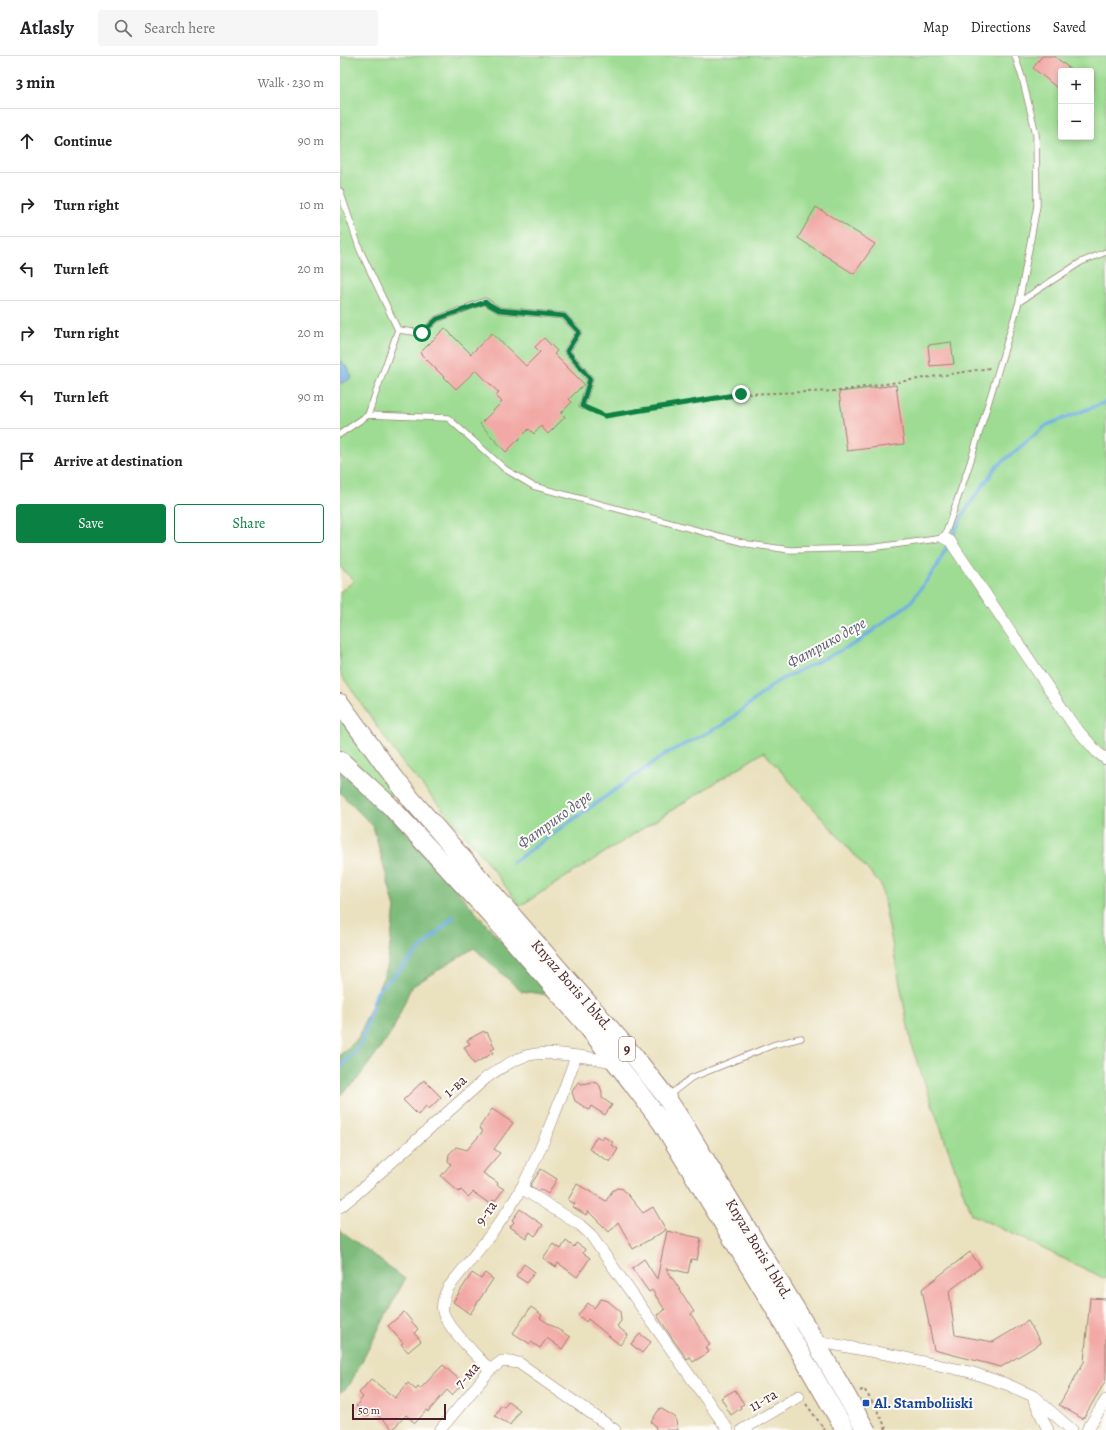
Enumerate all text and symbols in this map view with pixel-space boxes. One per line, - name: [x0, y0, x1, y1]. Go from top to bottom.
- search box: [98, 10, 378, 46]
- text: Atlasly: [20, 15, 74, 41]
- icon: search: [112, 17, 134, 39]
- text: Search here: [144, 18, 215, 38]
- text: Map: [923, 18, 949, 37]
- text: Directions: [971, 18, 1031, 37]
- text: Saved: [1053, 18, 1086, 37]
- map controls: [1058, 68, 1094, 140]
- button: +: [1058, 68, 1094, 104]
- text: 3 min: [16, 71, 55, 94]
- text: Walk · 230 m: [258, 74, 324, 91]
- button: −: [1058, 104, 1094, 140]
- icon: ahead: [16, 130, 38, 152]
- text: Continue: [54, 131, 112, 151]
- text: 90 m: [298, 132, 324, 149]
- icon: right: [16, 194, 38, 216]
- text: Turn right: [54, 195, 119, 215]
- text: 10 m: [299, 196, 324, 213]
- icon: left: [16, 258, 38, 280]
- text: Turn left: [54, 259, 109, 279]
- text: 20 m: [298, 260, 324, 277]
- icon: right: [16, 322, 38, 344]
- text: Turn right: [54, 323, 119, 343]
- text: 20 m: [298, 324, 324, 341]
- route start: [413, 324, 431, 342]
- route end: [732, 385, 750, 403]
- icon: left: [16, 386, 38, 408]
- text: Turn left: [54, 387, 109, 407]
- text: 90 m: [298, 388, 324, 405]
- icon: arrive: [16, 450, 38, 472]
- text: Arrive at destination: [54, 451, 183, 471]
- button: Save: [16, 504, 166, 543]
- button: Share: [174, 504, 324, 543]
- water label: Фатрико дере: [783, 612, 870, 674]
- water label: Фатрико дере: [513, 785, 597, 854]
- street label: Knyaz Boris I blvd.: [527, 935, 617, 1035]
- road number: 9: [619, 1037, 635, 1061]
- street label: 1-ва: [439, 1070, 471, 1102]
- street label: Knyaz Boris I blvd.: [721, 1195, 797, 1303]
- street label: 9-та: [470, 1197, 502, 1229]
- street label: 7-ма: [450, 1357, 484, 1392]
- street label: 11-та: [745, 1384, 781, 1416]
- place label: Al. Stamboliiski: [873, 1393, 974, 1413]
- marker: Al. Stamboliiski: [861, 1398, 871, 1408]
- scale bar: [352, 1402, 446, 1421]
- text: 50 m: [358, 1403, 380, 1418]

